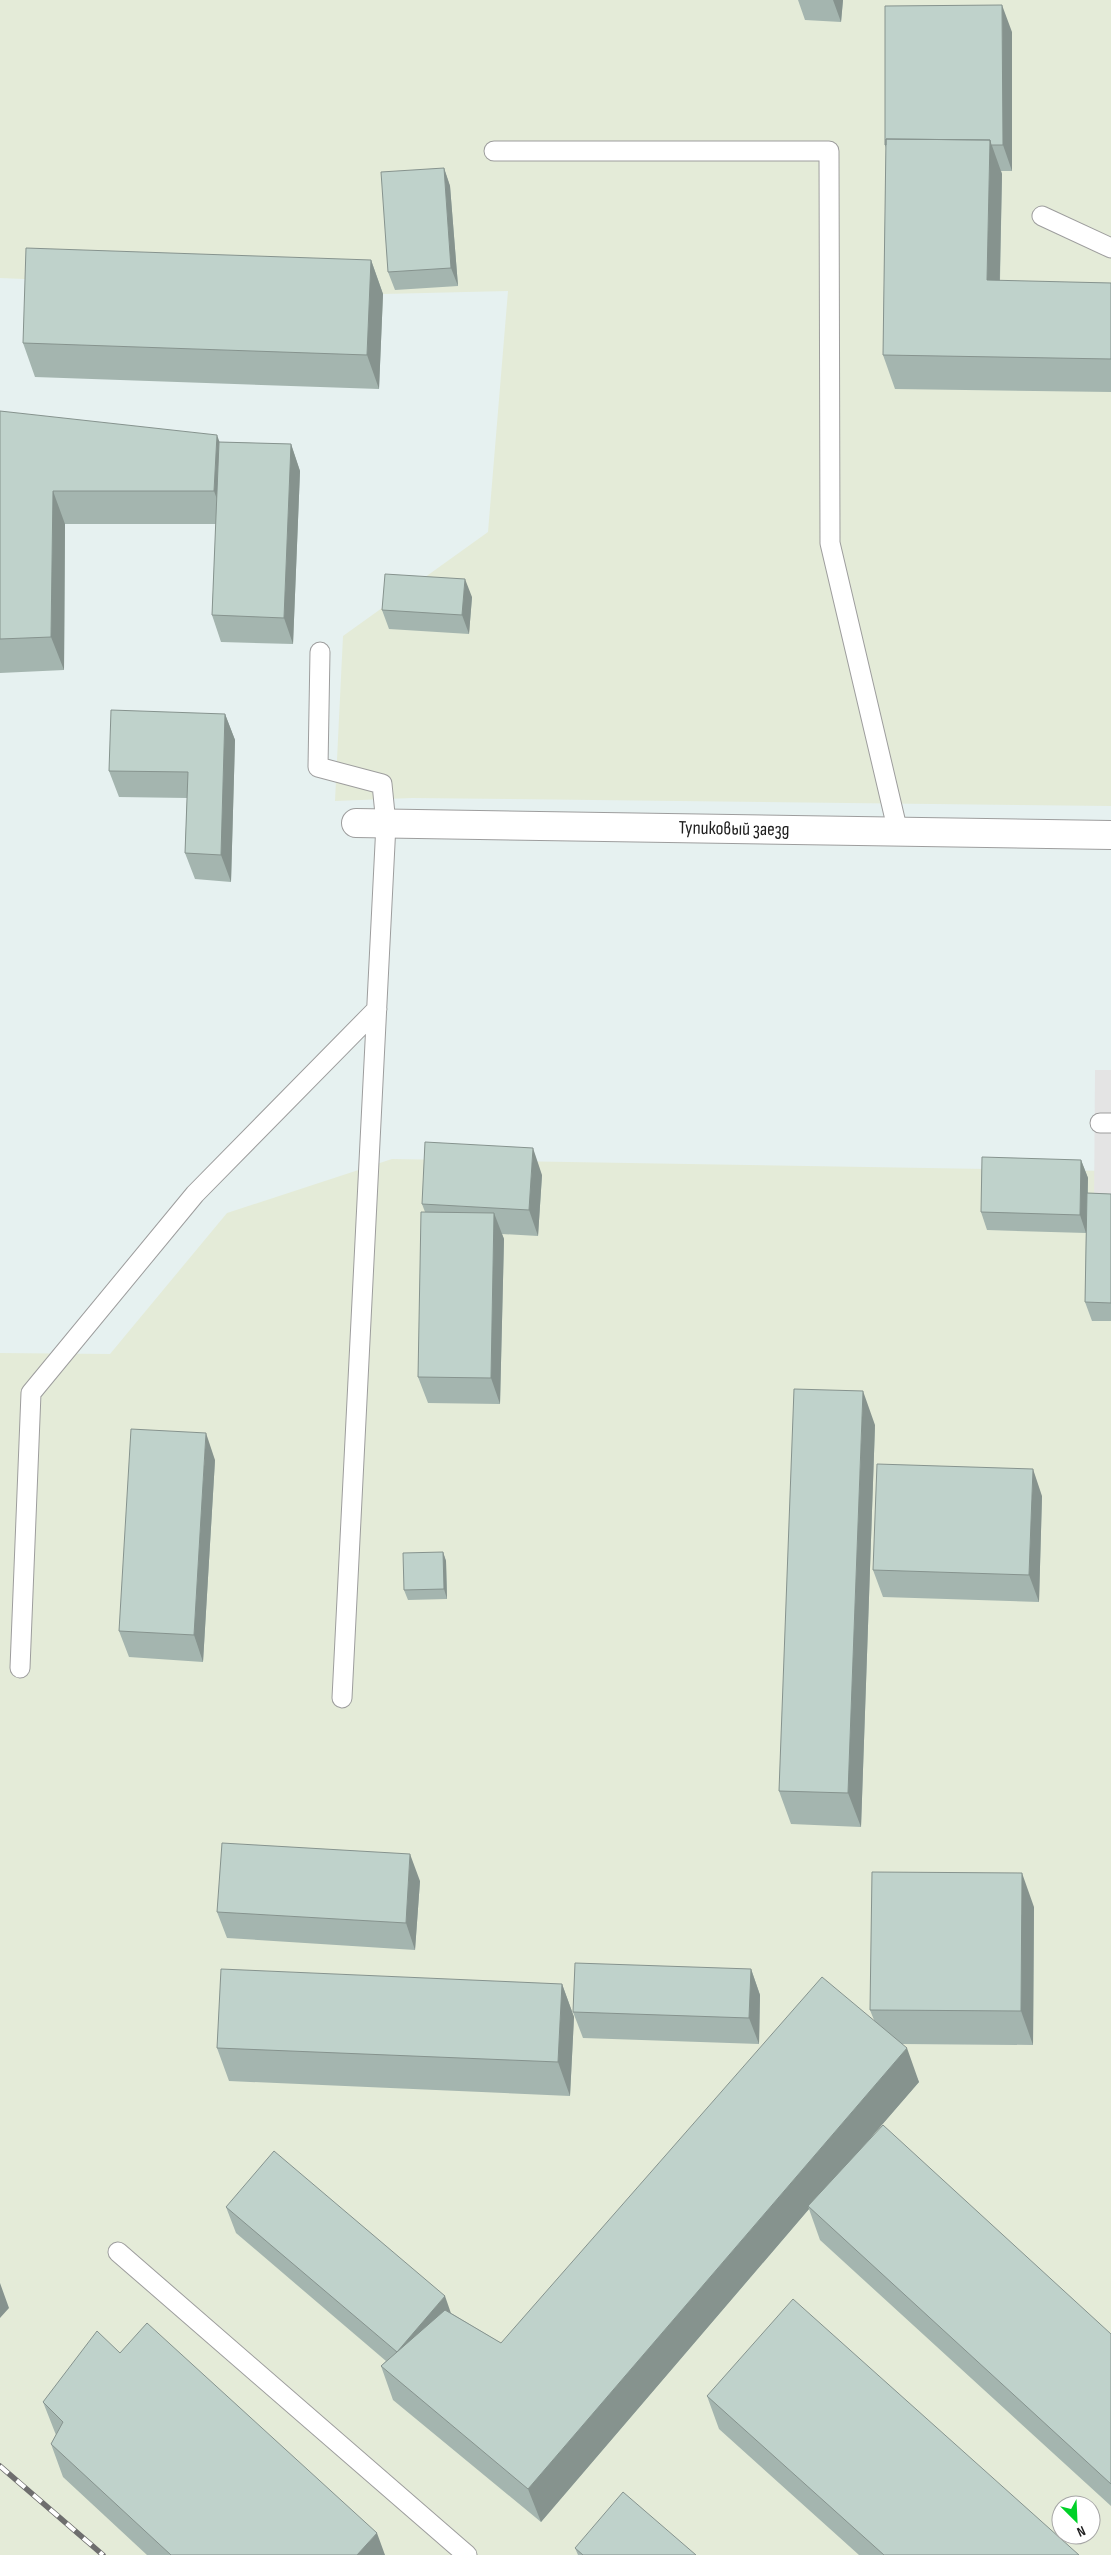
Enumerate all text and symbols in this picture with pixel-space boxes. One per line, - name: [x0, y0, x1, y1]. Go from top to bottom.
- street label: Тупиковый заезд: [678, 817, 790, 841]
- north arrow: [1051, 2495, 1101, 2545]
- text: N: [1074, 2522, 1088, 2541]

